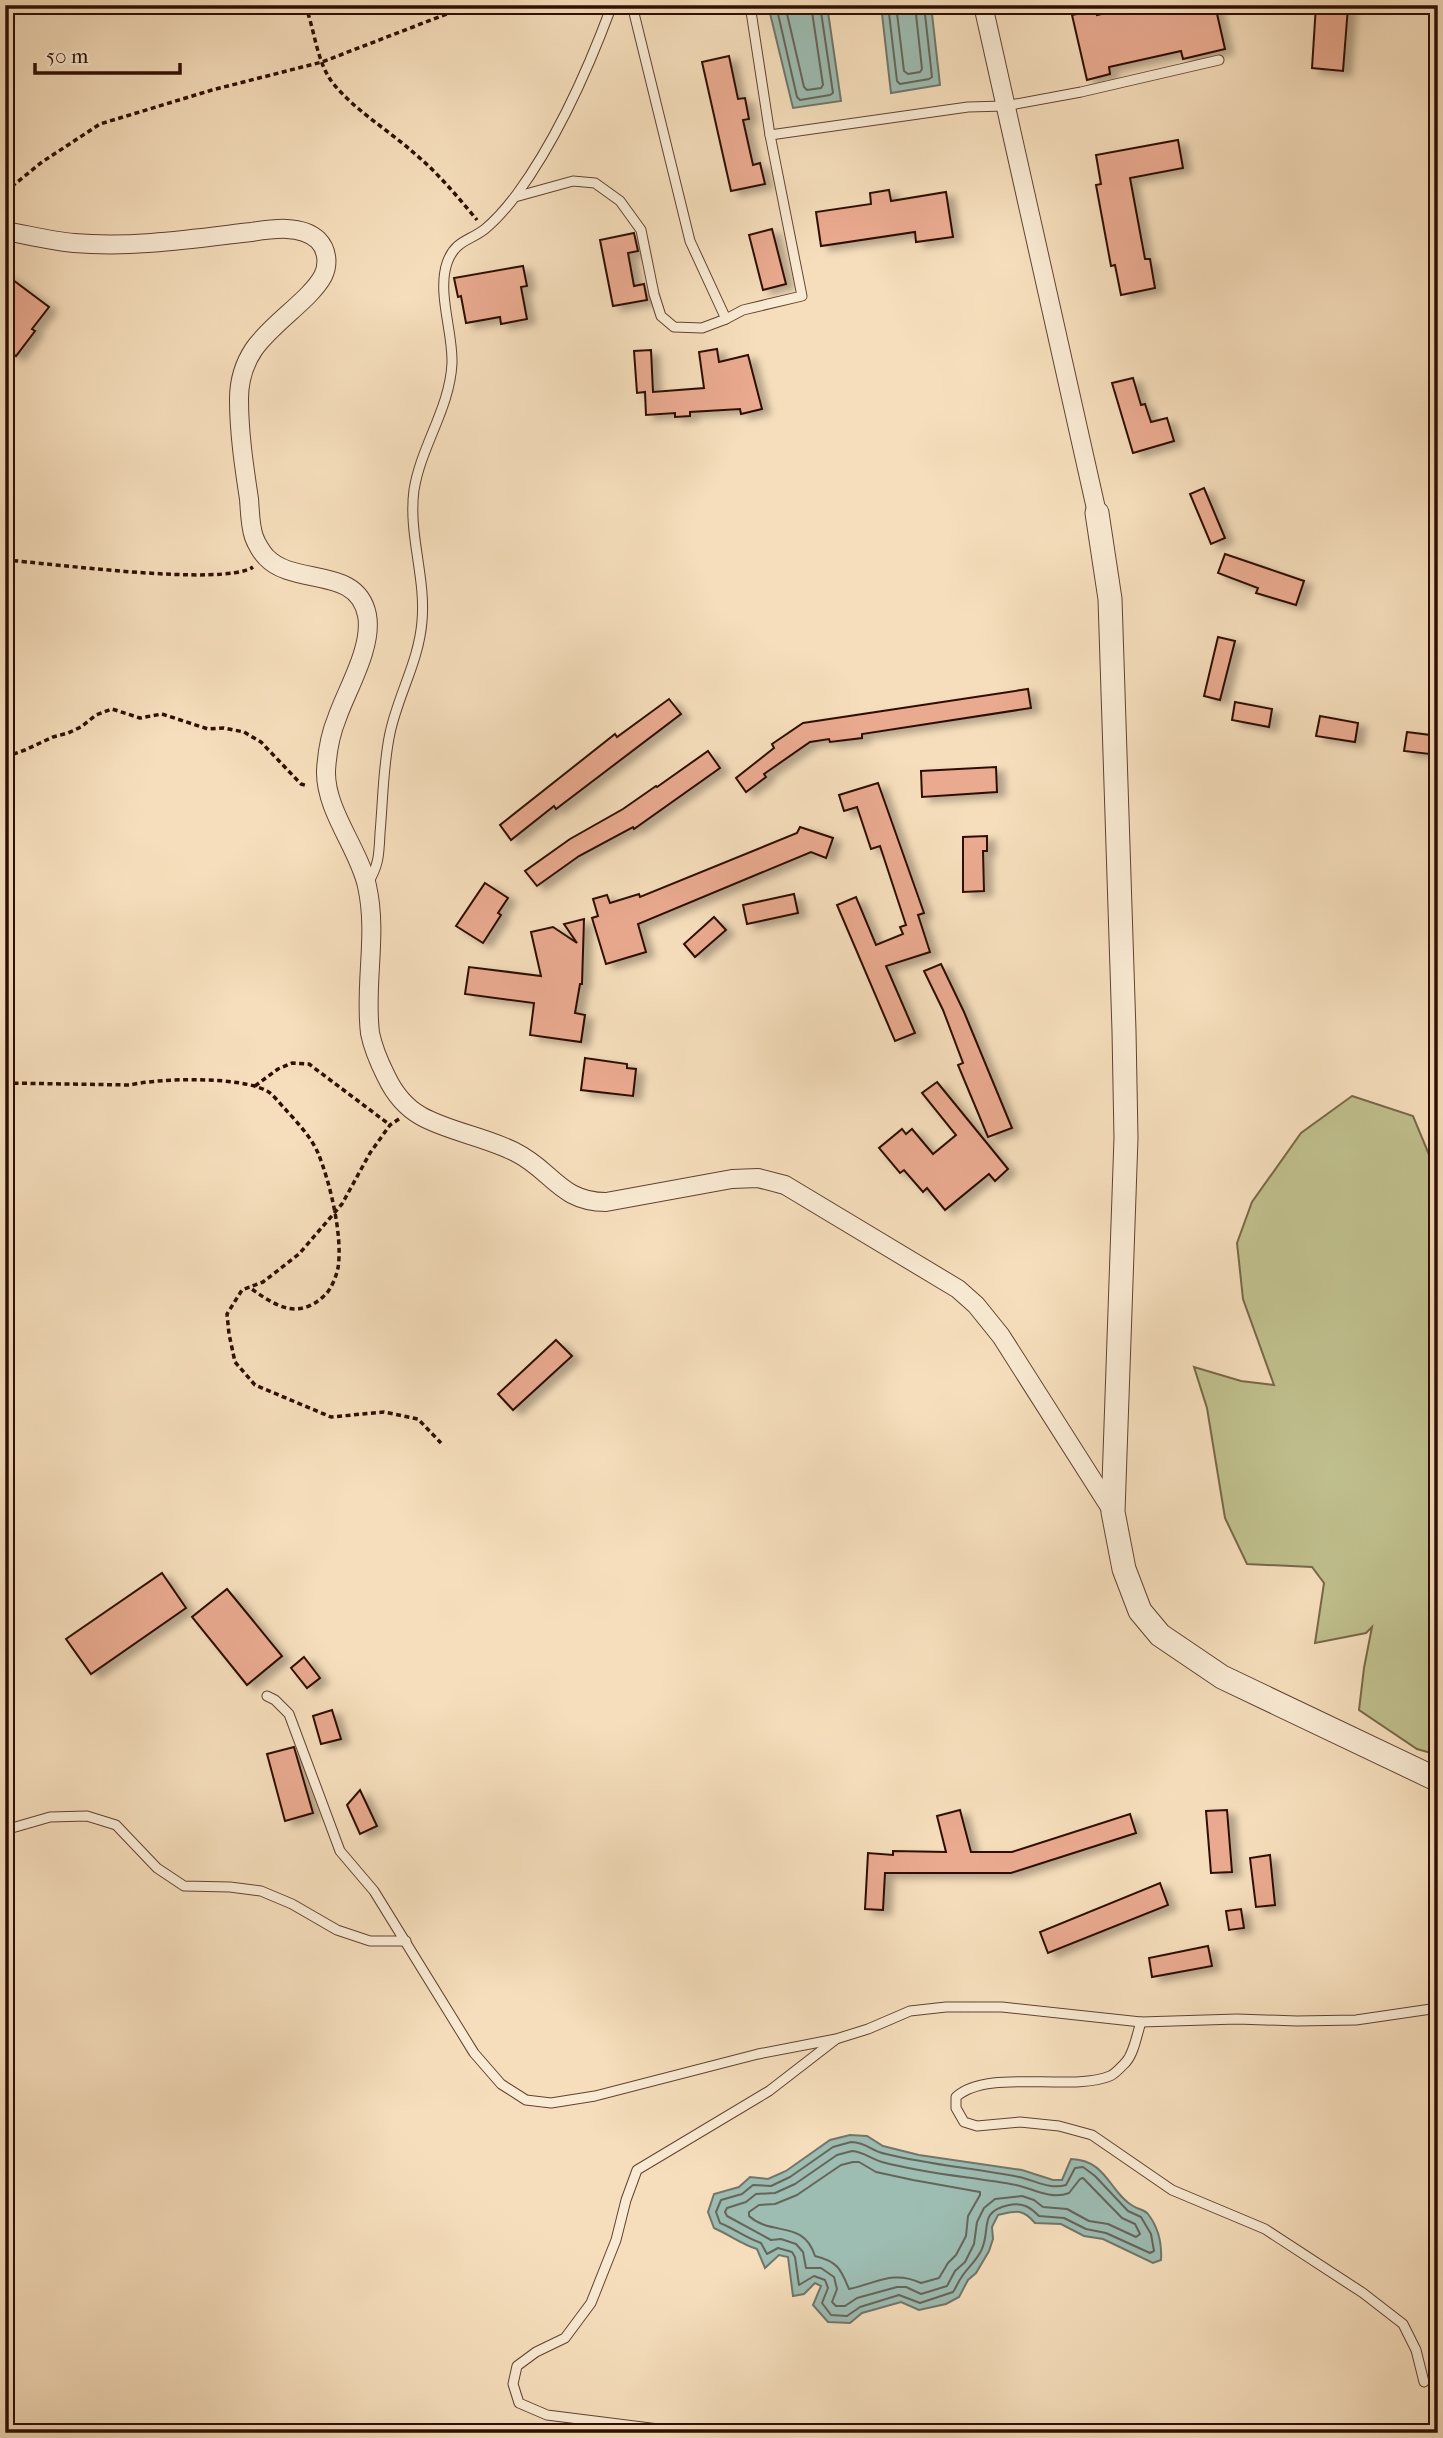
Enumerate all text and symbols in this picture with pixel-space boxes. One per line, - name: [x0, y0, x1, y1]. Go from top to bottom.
- scale bar: [35, 32, 180, 76]
- text: 50 m: [46, 44, 89, 68]

